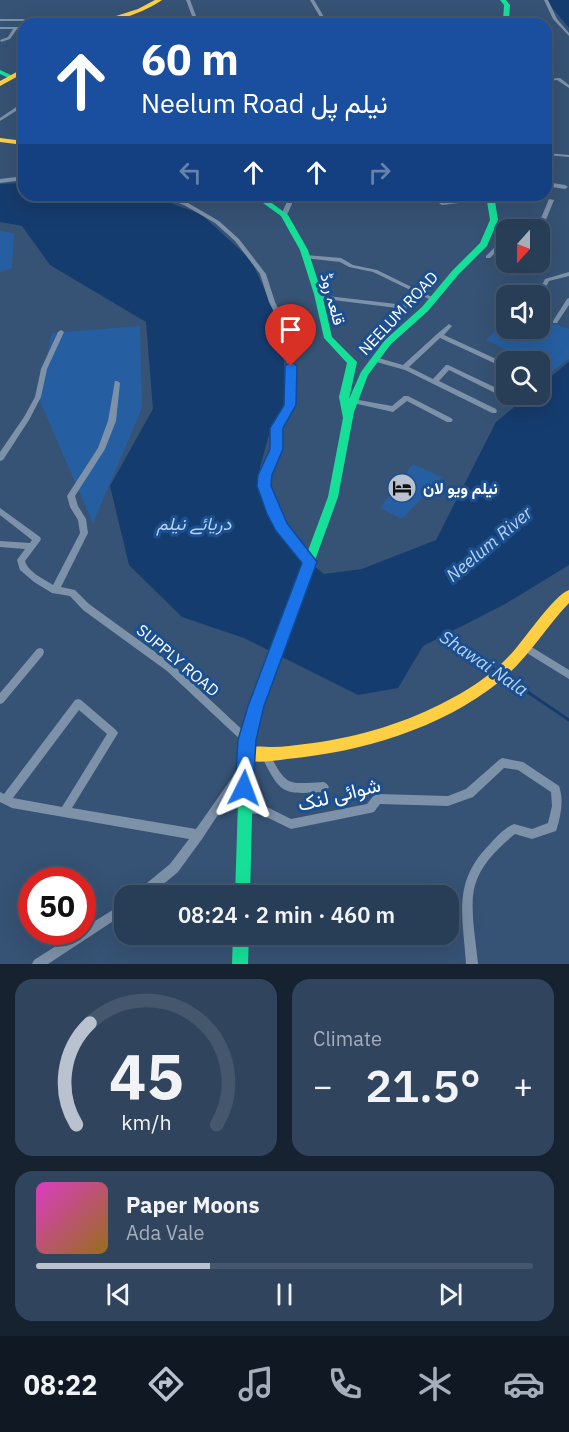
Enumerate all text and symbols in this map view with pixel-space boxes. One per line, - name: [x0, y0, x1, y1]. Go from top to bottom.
- text: 60 m: [141, 32, 239, 87]
- icon: ahead: [42, 42, 120, 120]
- text: Neelum Road نیلم پل: [141, 85, 388, 120]
- icon: left: [174, 156, 207, 189]
- icon: ahead: [237, 156, 270, 189]
- icon: ahead: [300, 156, 333, 189]
- icon: right: [363, 156, 396, 189]
- north arrow: [496, 219, 550, 273]
- map controls: [496, 219, 550, 405]
- street label: NEELUM ROAD: [354, 267, 442, 359]
- street label: قلعہ روڈ: [316, 271, 349, 327]
- button: sound: [496, 285, 550, 339]
- pin: [265, 304, 316, 366]
- icon: arrive: [274, 313, 307, 346]
- button: search: [496, 351, 550, 405]
- hotel icon: نیلم ویو لان: [386, 472, 418, 504]
- place label: نیلم ویو لان: [423, 478, 498, 499]
- water label: Neelum River: [441, 501, 537, 587]
- water label: دریائے نیلم: [156, 512, 232, 536]
- street label: SUPPLY ROAD: [133, 620, 223, 700]
- water label: Shawai Nala: [435, 625, 533, 701]
- position arrow: [212, 756, 276, 820]
- street label: شوائی لنک: [295, 771, 383, 817]
- speed limit sign: 50: [18, 867, 96, 945]
- text: 08:24 · 2 min · 460 m: [178, 900, 395, 929]
- text: Climate: [313, 1025, 382, 1052]
- text: 45: [109, 1035, 183, 1116]
- text: 21.5°: [365, 1056, 481, 1114]
- text: −: [313, 1064, 333, 1107]
- text: +: [513, 1064, 533, 1107]
- text: km/h: [121, 1108, 171, 1136]
- text: Paper Moons: [126, 1190, 259, 1219]
- text: Ada Vale: [126, 1219, 205, 1246]
- icon: previous: [102, 1278, 135, 1311]
- icon: pause: [268, 1278, 301, 1311]
- icon: next: [434, 1278, 467, 1311]
- icon: directions: [145, 1363, 187, 1405]
- icon: music: [235, 1363, 277, 1405]
- icon: phone: [324, 1363, 366, 1405]
- icon: climate: [414, 1363, 456, 1405]
- icon: car: [503, 1363, 545, 1405]
- text: 08:22: [24, 1367, 97, 1402]

